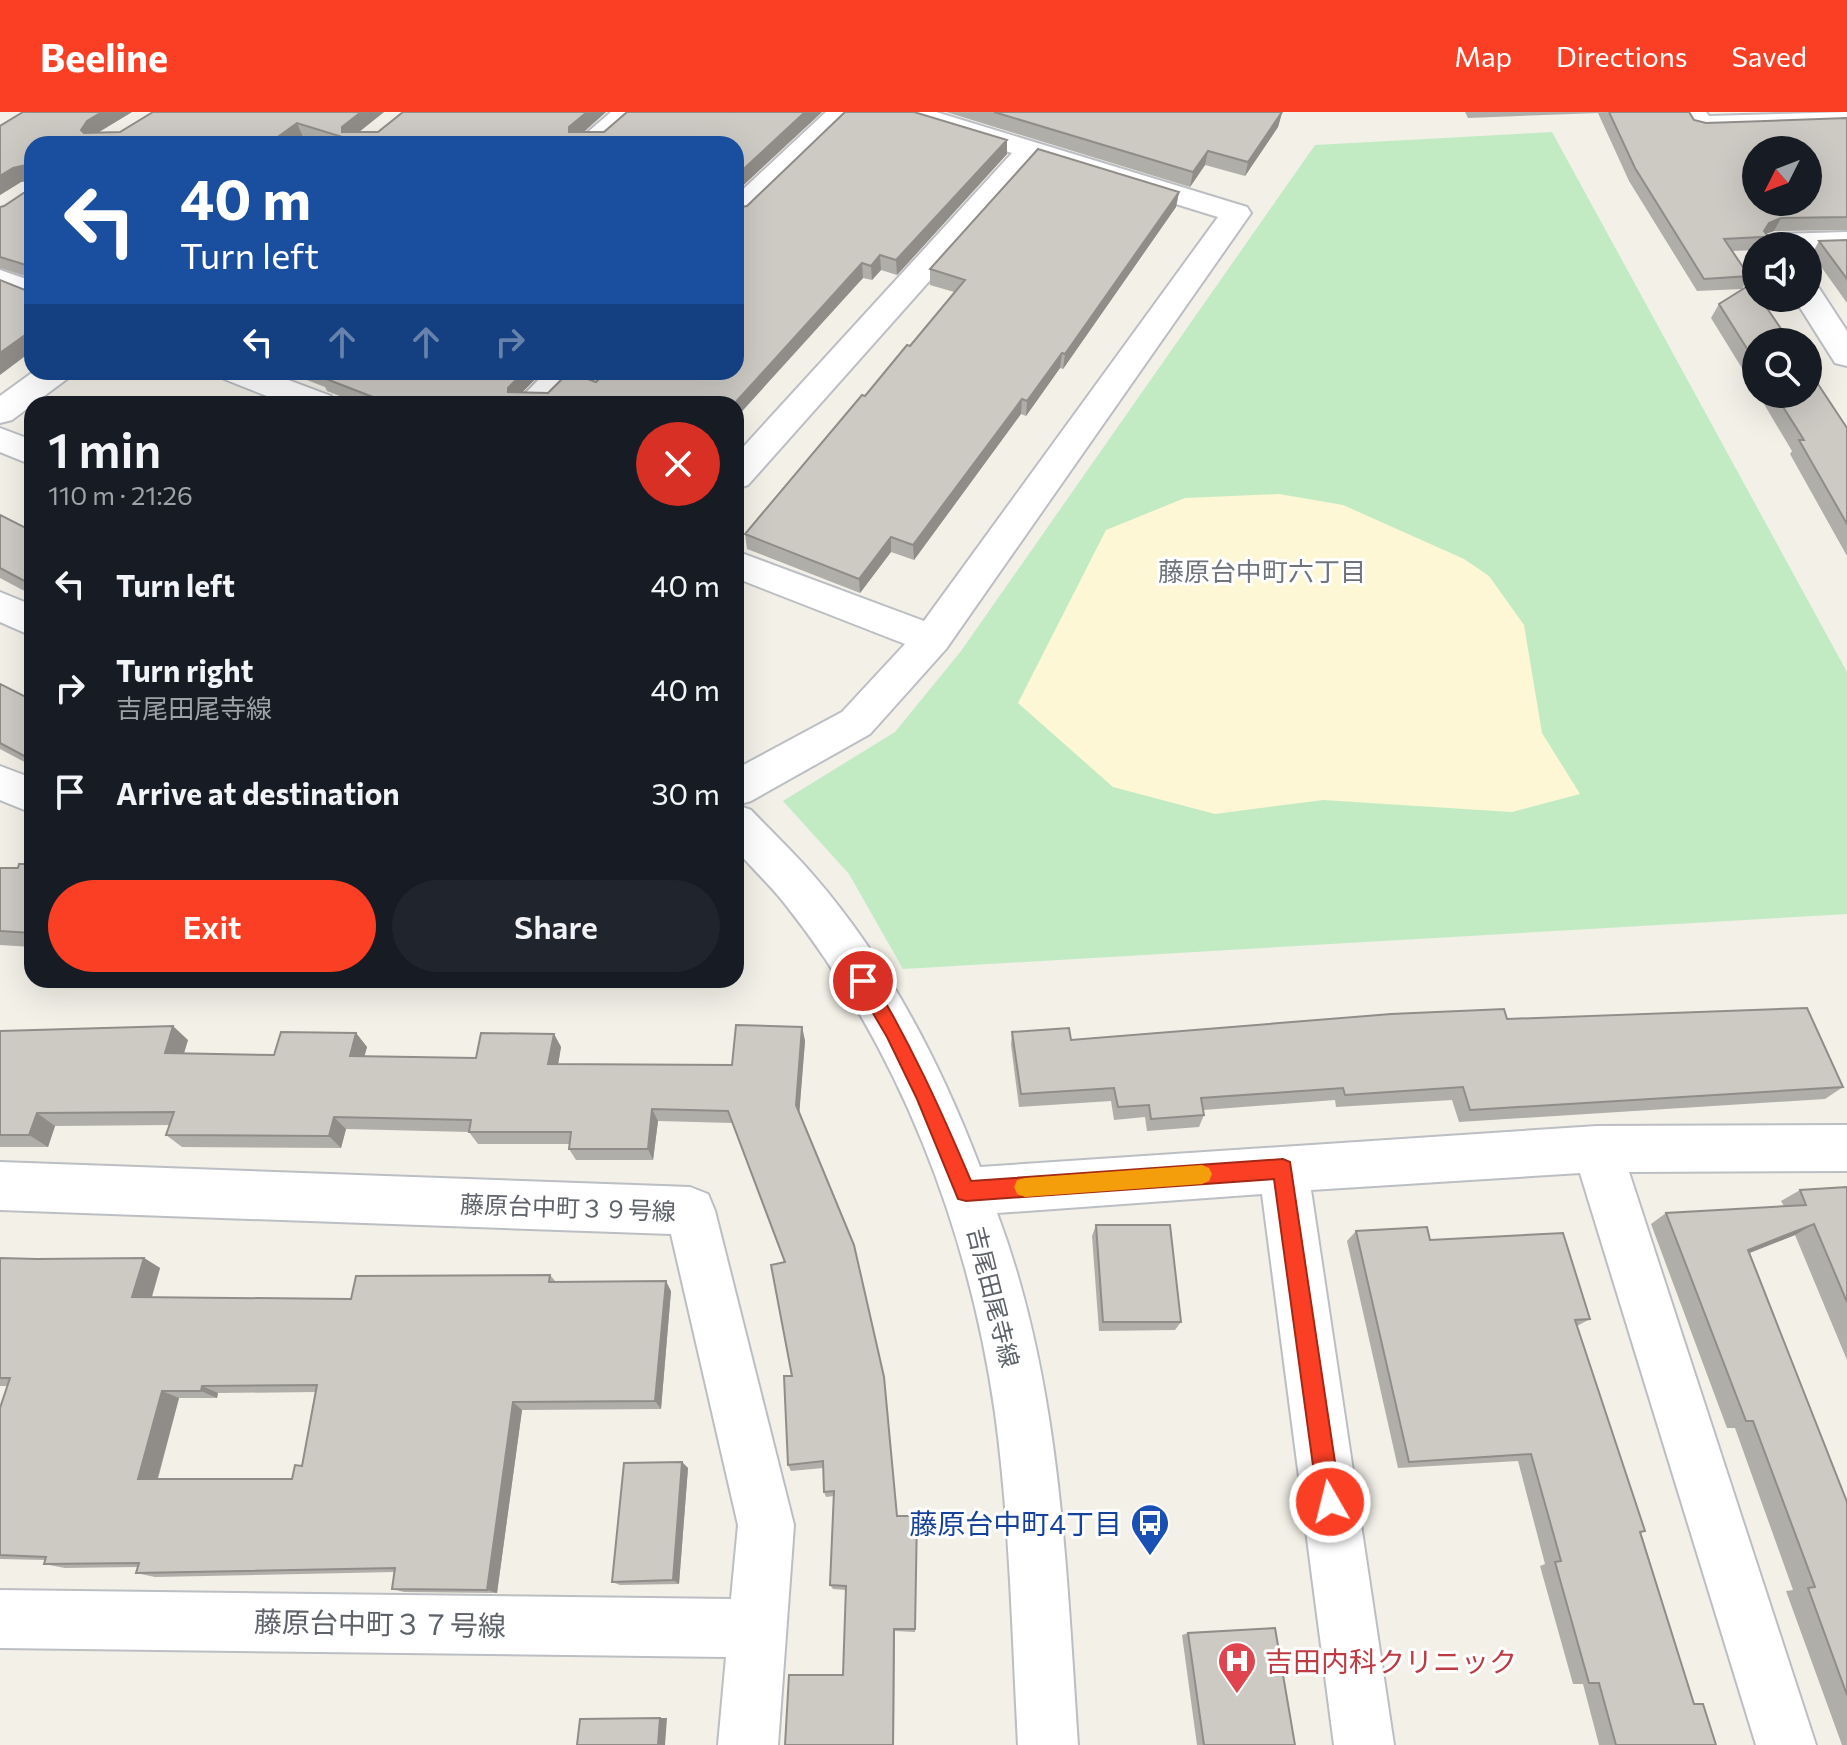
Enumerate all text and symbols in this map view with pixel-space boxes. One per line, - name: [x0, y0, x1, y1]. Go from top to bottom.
- text: Beeline: [40, 33, 168, 80]
- text: Map: [1454, 39, 1512, 73]
- text: Directions: [1556, 39, 1687, 73]
- text: Saved: [1731, 39, 1807, 73]
- north arrow: [1742, 136, 1822, 216]
- map controls: [1742, 136, 1822, 408]
- text: 40 m: [180, 163, 311, 232]
- icon: left: [48, 168, 152, 272]
- text: Turn left: [180, 232, 319, 276]
- button: sound: [1742, 232, 1822, 312]
- icon: left: [236, 320, 280, 364]
- icon: ahead: [320, 320, 364, 364]
- icon: ahead: [404, 320, 448, 364]
- icon: right: [488, 320, 532, 364]
- button: search: [1742, 328, 1822, 408]
- text: 1 min: [48, 419, 161, 478]
- button: close: [636, 422, 720, 506]
- text: 110 m · 21:26: [48, 479, 193, 510]
- district label: 藤原台中町六丁目: [1158, 555, 1366, 586]
- icon: left: [48, 562, 92, 606]
- text: Turn left: [116, 566, 235, 603]
- text: 40 m: [651, 566, 720, 603]
- text: Turn right: [116, 651, 253, 688]
- icon: right: [48, 666, 92, 710]
- text: 40 m: [651, 670, 720, 707]
- text: 吉尾田尾寺線: [116, 692, 272, 723]
- icon: arrive: [48, 770, 92, 814]
- text: Arrive at destination: [116, 774, 400, 811]
- text: 30 m: [651, 774, 720, 811]
- button: Exit: [48, 880, 376, 972]
- button: Share: [392, 880, 720, 972]
- pin: [829, 947, 897, 1015]
- icon: arrive: [841, 959, 885, 1003]
- street label: 藤原台中町３９号線: [460, 1189, 676, 1225]
- street label: 吉尾田尾寺線: [963, 1224, 1025, 1370]
- position arrow: [1288, 1460, 1372, 1544]
- bus stop icon: 藤原台中町4丁目: [1129, 1502, 1171, 1557]
- place label: 藤原台中町4丁目: [909, 1506, 1122, 1540]
- street label: 藤原台中町３７号線: [254, 1604, 506, 1642]
- hospital icon: 吉田内科クリニック: [1216, 1640, 1258, 1695]
- place label: 吉田内科クリニック: [1265, 1644, 1517, 1678]

